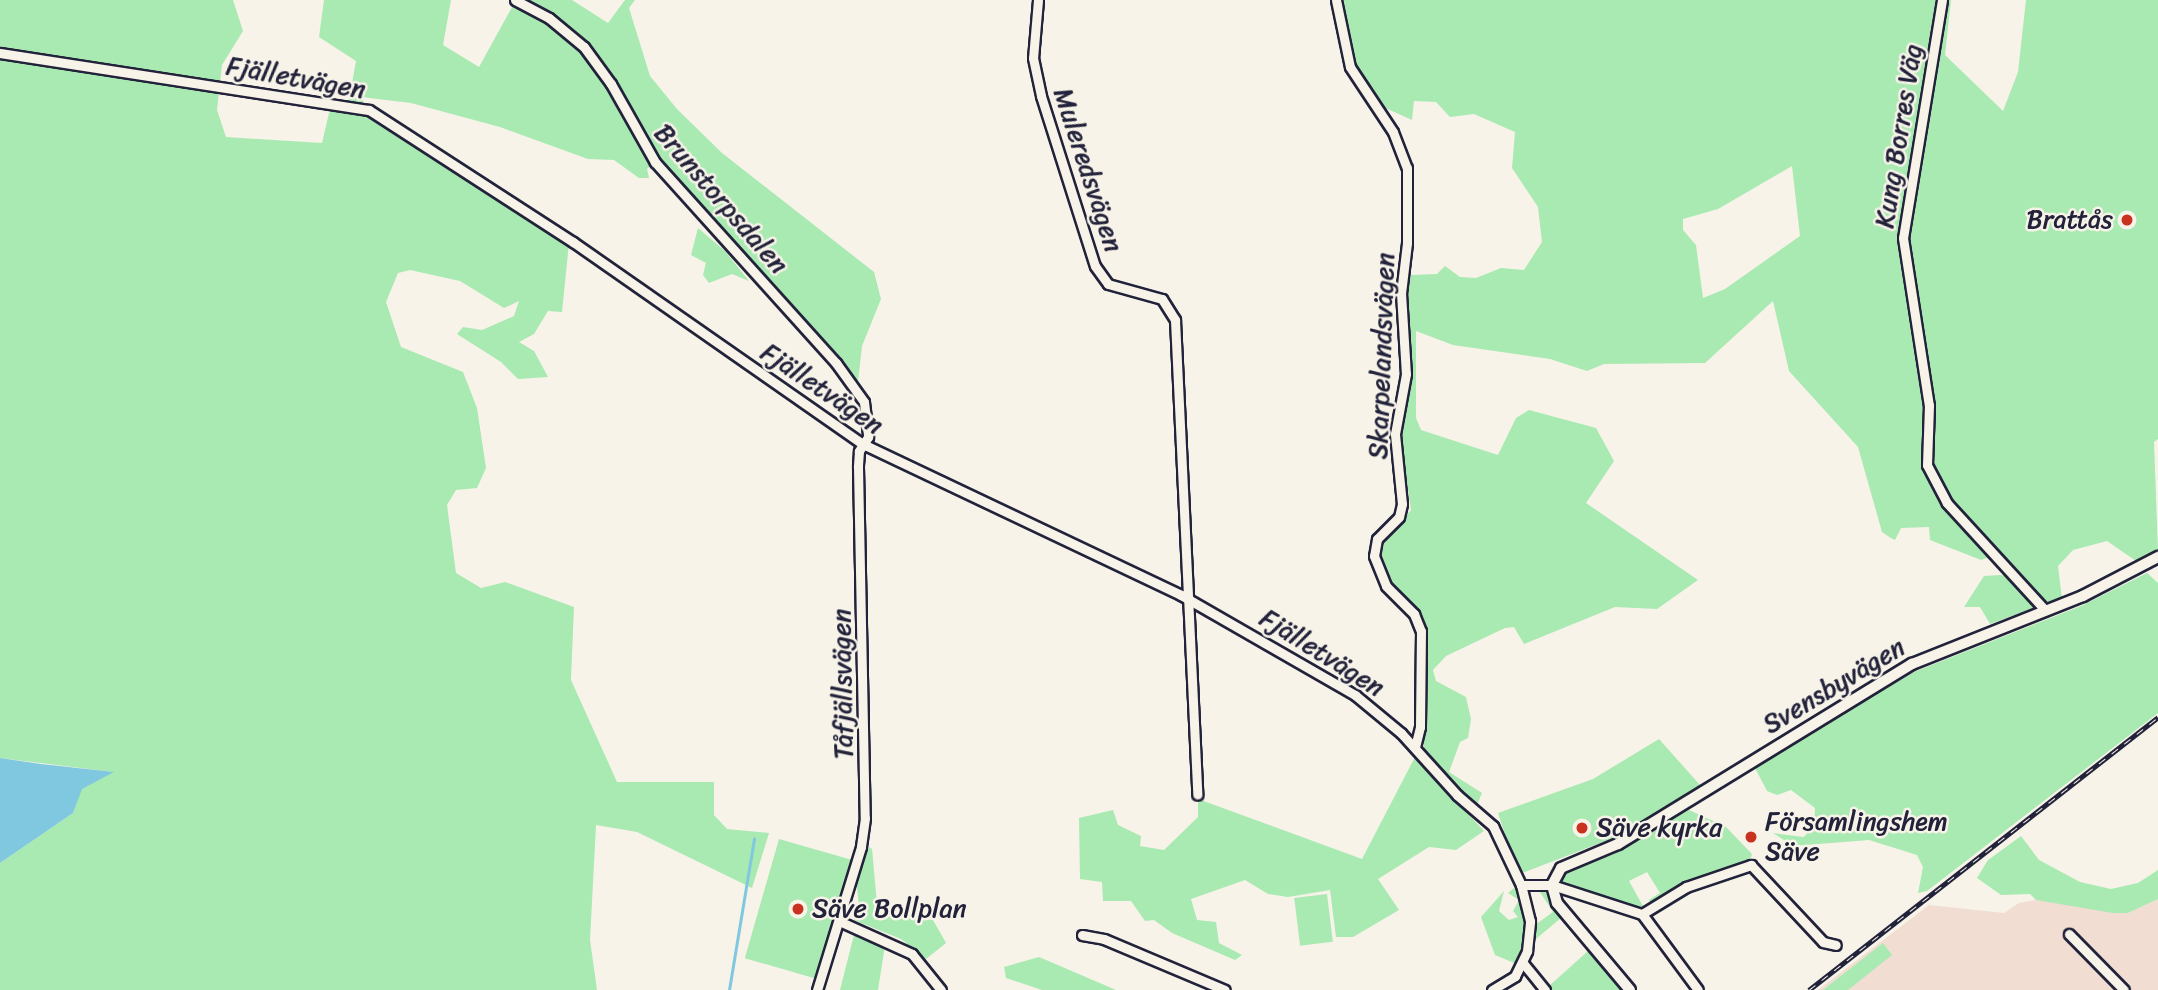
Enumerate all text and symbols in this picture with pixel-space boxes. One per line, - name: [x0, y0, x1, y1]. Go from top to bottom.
- street label: Kung Borres Väg: [1869, 42, 1929, 230]
- street label: Fjälletvägen: [224, 50, 368, 106]
- street label: Muleredsvägen: [1047, 84, 1129, 256]
- street label: Brunstorpsdalen: [648, 118, 794, 280]
- place label: Brattås: [2026, 204, 2113, 236]
- marker: Brattås: [2119, 212, 2135, 228]
- street label: Skarpelandsvägen: [1363, 252, 1401, 460]
- street label: Fjälletvägen: [755, 337, 889, 441]
- street label: Fjälletvägen: [1254, 602, 1390, 704]
- street label: Tåfjällsvägen: [826, 608, 860, 760]
- street label: Svensbyvägen: [1757, 631, 1911, 741]
- place label: Församlingshem Säve: [1765, 806, 1948, 868]
- place label: Säve kyrka: [1596, 812, 1722, 844]
- marker: Säve kyrka: [1574, 820, 1590, 836]
- marker: Församlingshem Säve: [1743, 829, 1759, 845]
- place label: Säve Bollplan: [812, 893, 966, 925]
- marker: Säve Bollplan: [790, 901, 806, 917]

